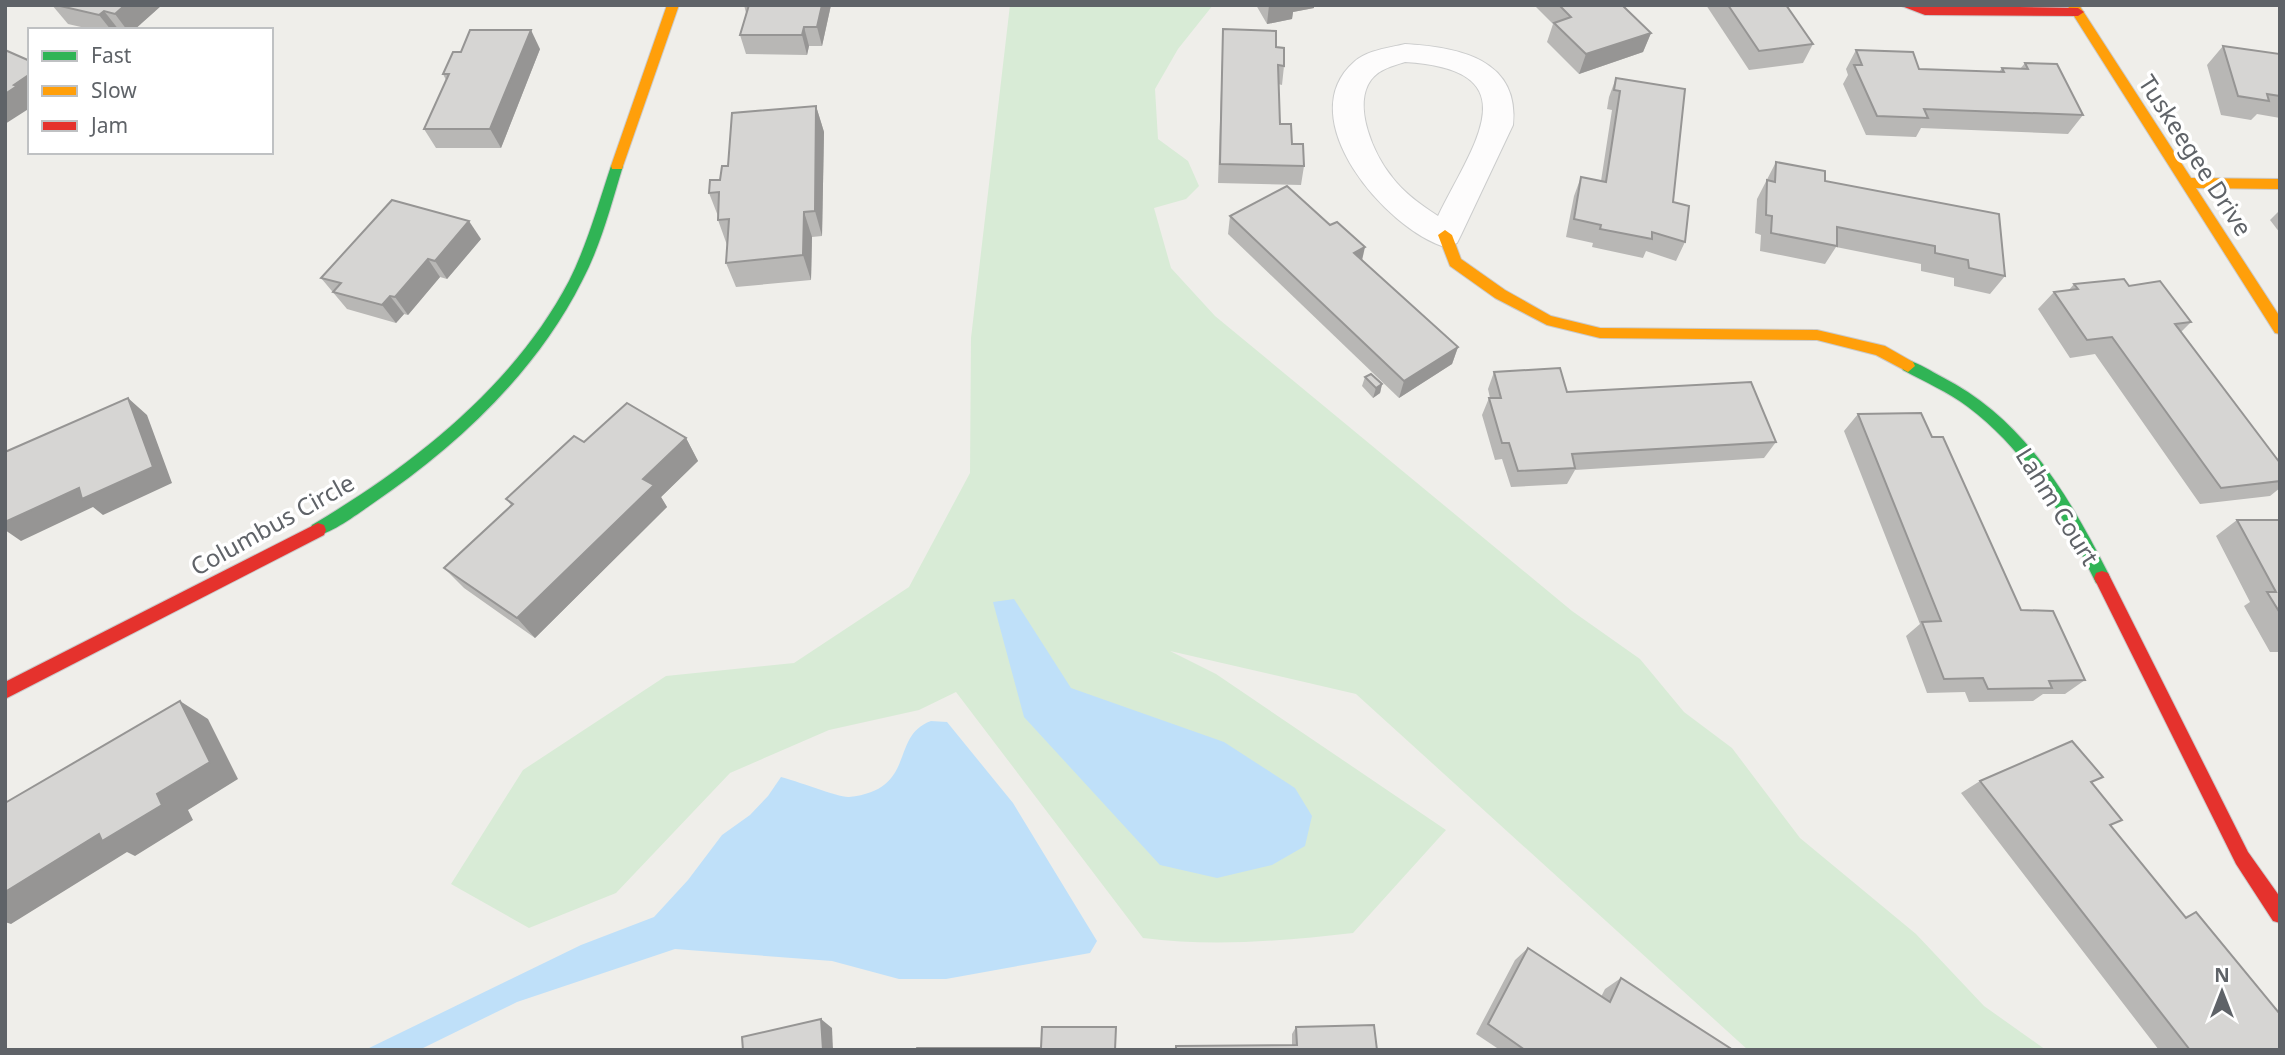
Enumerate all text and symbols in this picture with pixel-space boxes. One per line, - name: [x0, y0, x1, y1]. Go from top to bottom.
- legend: [28, 28, 273, 154]
- text: Fast: [91, 41, 132, 69]
- street label: Tuskeegee Drive: [2132, 68, 2260, 242]
- text: Slow: [91, 76, 137, 104]
- text: Jam: [89, 111, 128, 139]
- street label: Lahm Court: [2009, 441, 2107, 571]
- street label: Columbus Circle: [184, 465, 360, 583]
- north arrow: [2187, 957, 2257, 1027]
- text: N: [2214, 962, 2230, 988]

